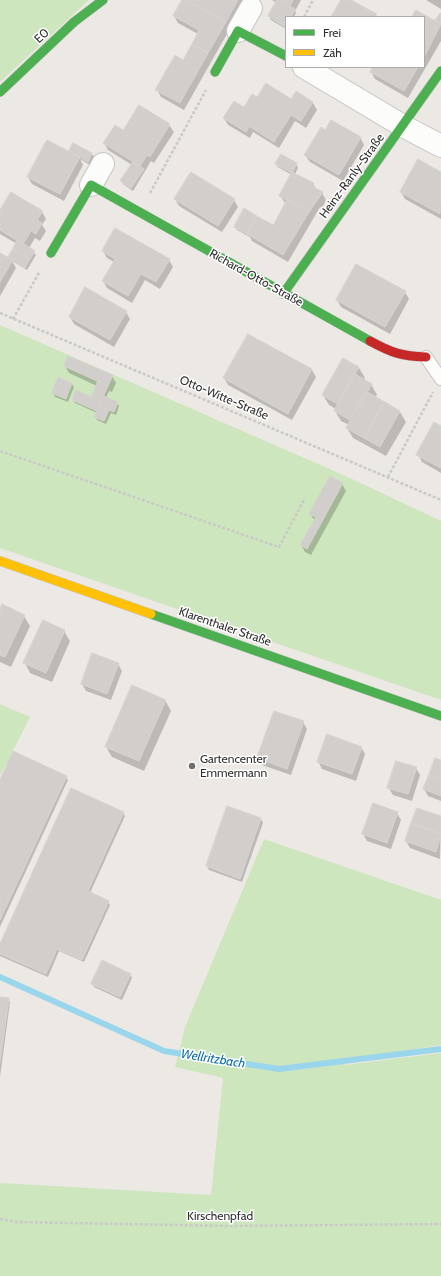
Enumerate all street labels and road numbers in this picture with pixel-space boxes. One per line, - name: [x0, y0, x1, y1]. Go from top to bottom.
- street label: E0: [32, 26, 52, 46]
- street label: Heinz-Ranly-Straße: [316, 131, 388, 221]
- street label: Richard-Otto-Straße: [207, 246, 305, 310]
- street label: Otto-Witte-Straße: [177, 373, 271, 423]
- street label: Klarenthaler Straße: [177, 604, 273, 650]
- street label: Kirschenpfad: [187, 1209, 253, 1223]

